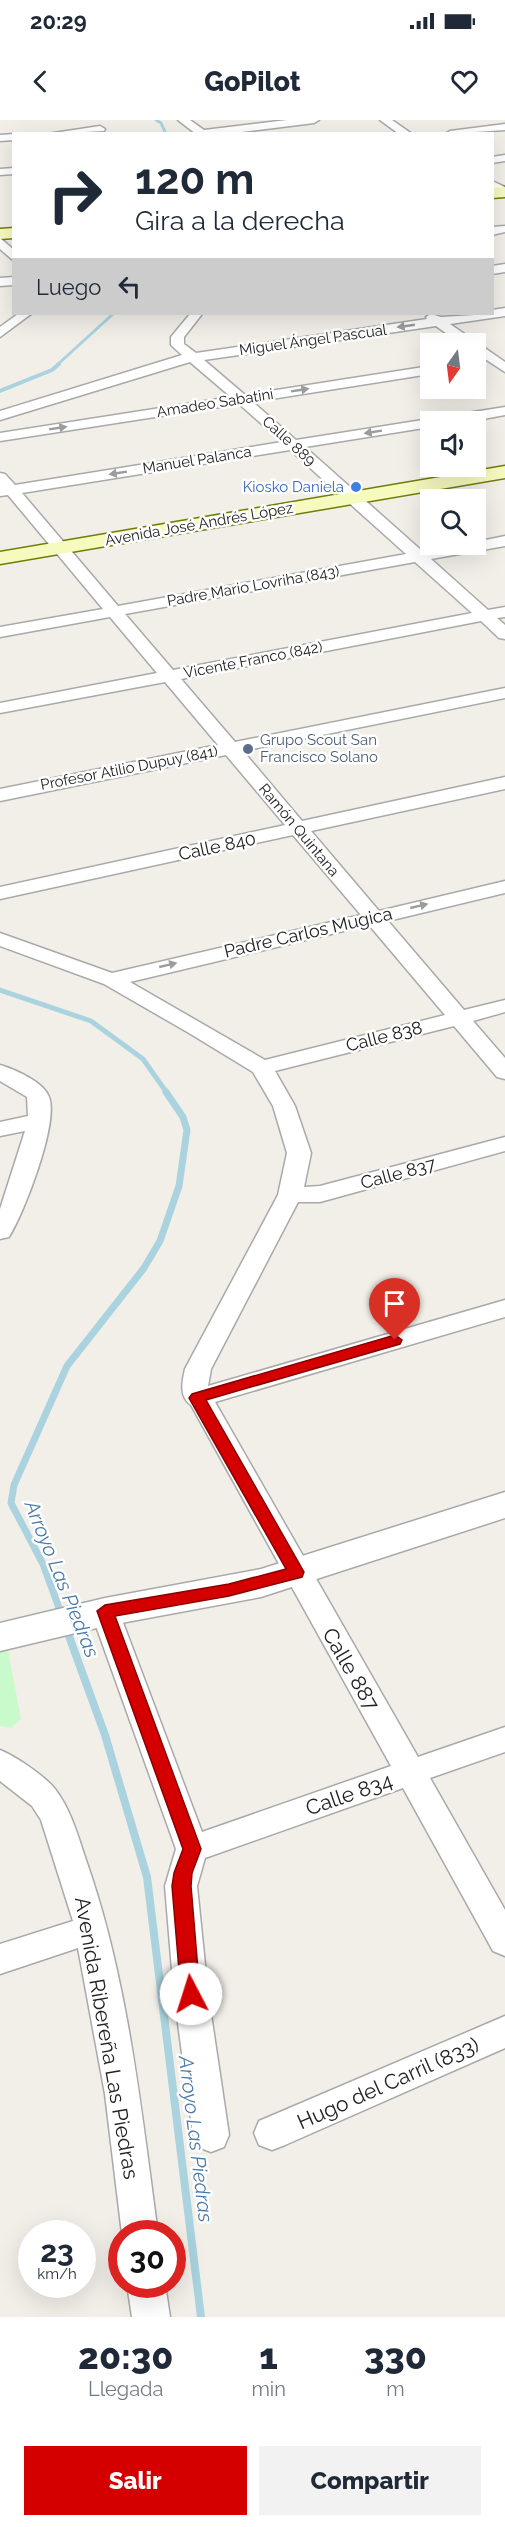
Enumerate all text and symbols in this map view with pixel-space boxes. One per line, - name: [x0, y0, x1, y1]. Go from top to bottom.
- text: 20:29: [30, 8, 87, 34]
- icon: back: [24, 65, 57, 98]
- icon: heart: [448, 65, 481, 98]
- text: GoPilot: [204, 66, 301, 97]
- text: 120 m: [135, 155, 254, 204]
- icon: right: [36, 156, 114, 234]
- text: Gira a la derecha: [135, 205, 345, 236]
- icon: left: [113, 270, 146, 303]
- text: Luego: [36, 274, 101, 300]
- street label: Miguel Ángel Pascual: [238, 321, 389, 359]
- one-way arrow: [396, 322, 415, 331]
- north arrow: [420, 333, 486, 399]
- map controls: [420, 333, 486, 555]
- street label: Amadeo Sabatini: [155, 385, 275, 421]
- one-way arrow: [291, 386, 310, 395]
- button: sound: [420, 411, 486, 477]
- street label: Calle 889: [259, 412, 320, 470]
- one-way arrow: [48, 424, 67, 433]
- one-way arrow: [363, 428, 382, 437]
- street label: Manuel Palanca: [141, 443, 253, 477]
- one-way arrow: [108, 469, 127, 478]
- place label: Kiosko Daniela: [243, 478, 344, 496]
- marker: Kiosko Daniela: [349, 480, 363, 494]
- button: search: [420, 489, 486, 555]
- street label: Avenida José Andrés López: [104, 499, 294, 549]
- street label: Padre Mario Lovriha (843): [165, 562, 341, 610]
- street label: Vicente Franco (842): [182, 638, 324, 682]
- place label: Grupo Scout San Francisco Solano: [260, 731, 378, 766]
- street label: Profesor Atilio Dupuy (841): [39, 742, 219, 794]
- marker: Grupo Scout San Francisco Solano: [241, 742, 255, 756]
- street label: Ramón Quintana: [255, 780, 343, 880]
- street label: Calle 840: [176, 828, 258, 864]
- one-way arrow: [410, 901, 429, 910]
- street label: Padre Carlos Mugica: [222, 902, 394, 962]
- one-way arrow: [159, 960, 177, 970]
- street label: Calle 838: [344, 1016, 424, 1056]
- street label: Calle 837: [358, 1153, 438, 1193]
- pin: [369, 1278, 420, 1340]
- icon: arrive: [378, 1287, 411, 1320]
- water label: Arroyo Las Piedras: [19, 1496, 105, 1662]
- street label: Calle 887: [317, 1623, 385, 1715]
- street label: Calle 834: [302, 1768, 396, 1820]
- street label: Avenida Ribereña Las Piedras: [70, 1895, 144, 2181]
- position arrow: [159, 1962, 223, 2026]
- street label: Hugo del Carril (833): [293, 2032, 483, 2134]
- water label: Arroyo Las Piedras: [174, 2053, 218, 2224]
- speed limit sign: 30: [108, 2220, 186, 2298]
- text: 23: [40, 2234, 74, 2269]
- text: km/h: [37, 2265, 77, 2283]
- text: 20:30: [78, 2335, 173, 2377]
- text: 1: [259, 2335, 278, 2377]
- text: 330: [364, 2335, 427, 2377]
- text: Llegada: [88, 2377, 163, 2401]
- text: min: [251, 2377, 286, 2401]
- text: m: [386, 2377, 405, 2401]
- button: Salir: [24, 2446, 247, 2515]
- button: Compartir: [259, 2446, 481, 2515]

